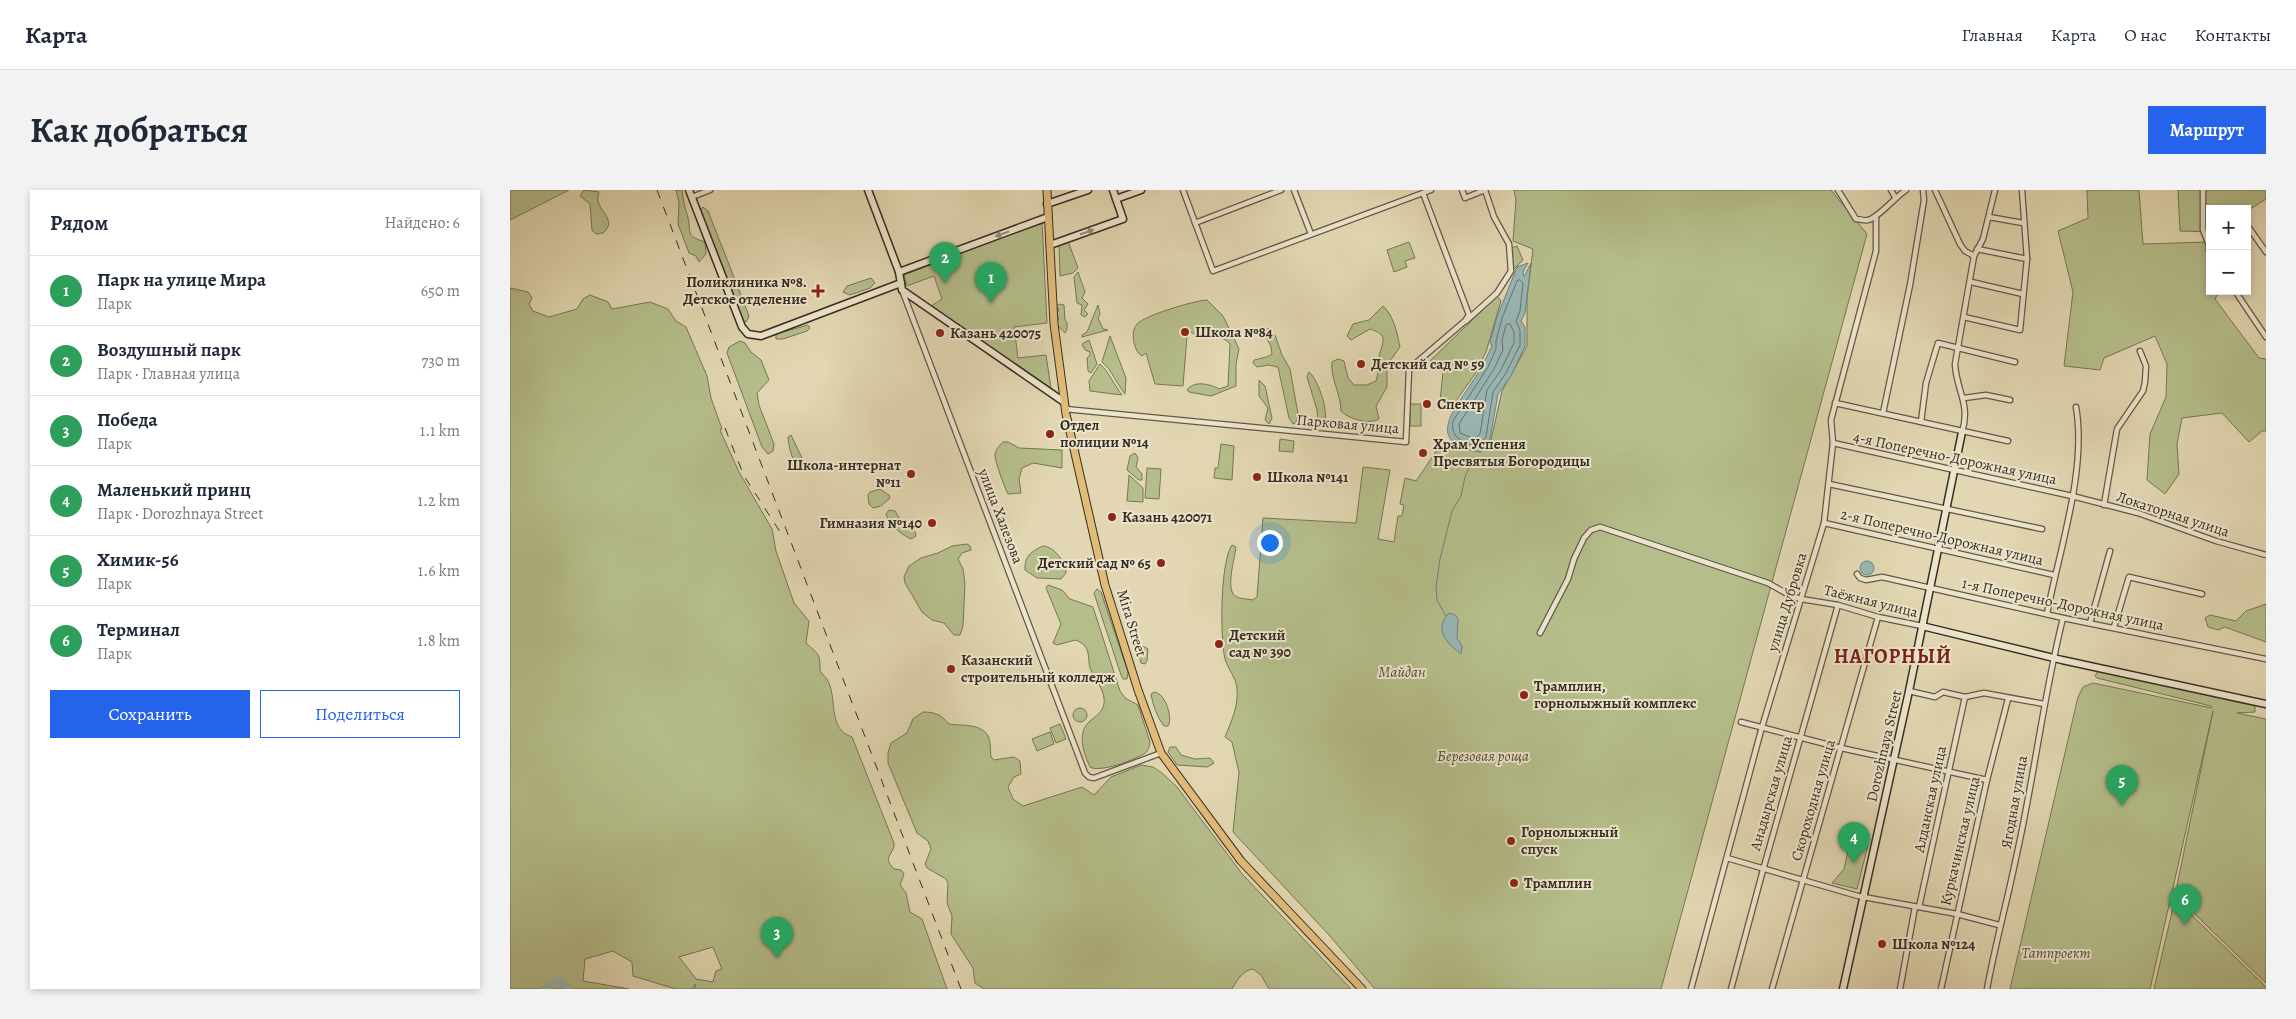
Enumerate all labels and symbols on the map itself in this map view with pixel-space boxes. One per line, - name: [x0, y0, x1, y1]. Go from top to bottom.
- one-way arrow: [1079, 228, 1094, 235]
- one-way arrow: [994, 230, 1009, 238]
- pin: 2: [929, 242, 961, 283]
- pin: 1: [975, 262, 1007, 303]
- place label: Поликлиника №8. Детское отделение: [683, 272, 807, 309]
- marker: Поликлиника №8. Детское отделение: [811, 284, 825, 298]
- place label: Школа №84: [1195, 322, 1273, 342]
- place label: Казань 420075: [950, 323, 1041, 343]
- marker: Школа №84: [1179, 326, 1191, 338]
- marker: Казань 420075: [934, 327, 946, 339]
- place label: Детский сад № 59: [1371, 354, 1484, 374]
- marker: Детский сад № 59: [1355, 358, 1367, 370]
- place label: Спектр: [1437, 394, 1485, 414]
- marker: Спектр: [1421, 398, 1433, 410]
- street label: Парковая улица: [1296, 410, 1400, 438]
- place label: Отдел полиции №14: [1060, 415, 1149, 452]
- street label: 4-я Поперечно-Дорожная улица: [1851, 427, 2059, 489]
- marker: Отдел полиции №14: [1044, 428, 1056, 440]
- place label: Храм Успения Пресвятыя Богородицы: [1433, 434, 1590, 471]
- marker: Храм Успения Пресвятыя Богородицы: [1417, 447, 1429, 459]
- place label: Школа-интернат №11: [787, 455, 902, 492]
- street label: улица Халезова: [973, 465, 1028, 566]
- place label: Школа №141: [1267, 467, 1349, 487]
- marker: Школа-интернат №11: [905, 468, 917, 480]
- marker: Школа №141: [1251, 471, 1263, 483]
- street label: Локаторная улица: [2114, 486, 2232, 542]
- street label: 2-я Поперечно-Дорожная улица: [1839, 504, 2046, 570]
- place label: Казань 420071: [1122, 507, 1213, 527]
- marker: Казань 420071: [1106, 511, 1118, 523]
- place label: Гимназия №140: [819, 513, 922, 533]
- marker: Гимназия №140: [926, 517, 938, 529]
- your location: [1257, 530, 1283, 556]
- street label: улица Дубровка: [1762, 550, 1812, 655]
- place label: Детский сад № 65: [1038, 553, 1151, 573]
- marker: Детский сад № 65: [1155, 557, 1167, 569]
- street label: 1-я Поперечно-Дорожная улица: [1960, 573, 2166, 635]
- street label: Таёжная улица: [1822, 580, 1920, 622]
- street label: Mira Street: [1112, 587, 1152, 659]
- place label: Детский сад № 390: [1229, 625, 1291, 662]
- marker: Детский сад № 390: [1213, 638, 1225, 650]
- district label: НАГОРНЫЙ: [1834, 643, 1952, 670]
- place label: Казанский строительный колледж: [961, 650, 1116, 687]
- park label: Майдан: [1378, 662, 1426, 682]
- marker: Казанский строительный колледж: [945, 663, 957, 675]
- place label: Трамплин, горнолыжный комплекс: [1534, 676, 1697, 713]
- street label: Dorozhnaya Street: [1861, 688, 1907, 804]
- marker: Трамплин, горнолыжный комплекс: [1518, 689, 1530, 701]
- street label: Анадырская улица: [1745, 733, 1797, 854]
- street label: Скороходная улица: [1786, 737, 1840, 863]
- street label: Алданская улица: [1909, 744, 1951, 855]
- park label: Березовая роща: [1437, 746, 1529, 766]
- street label: Ягодная улица: [1996, 754, 2032, 850]
- pin: 5: [2106, 765, 2138, 806]
- street label: Куркачинская улица: [1935, 774, 1985, 908]
- place label: Горнолыжный спуск: [1521, 822, 1618, 859]
- pin: 4: [1838, 822, 1870, 863]
- marker: Горнолыжный спуск: [1505, 835, 1517, 847]
- place label: Трамплин: [1524, 873, 1592, 893]
- marker: Трамплин: [1508, 877, 1520, 889]
- pin: 6: [2169, 884, 2201, 925]
- pin: 3: [761, 917, 793, 958]
- place label: Школа №124: [1892, 934, 1975, 954]
- marker: Школа №124: [1876, 938, 1888, 950]
- park label: Татпроект: [2022, 943, 2090, 963]

